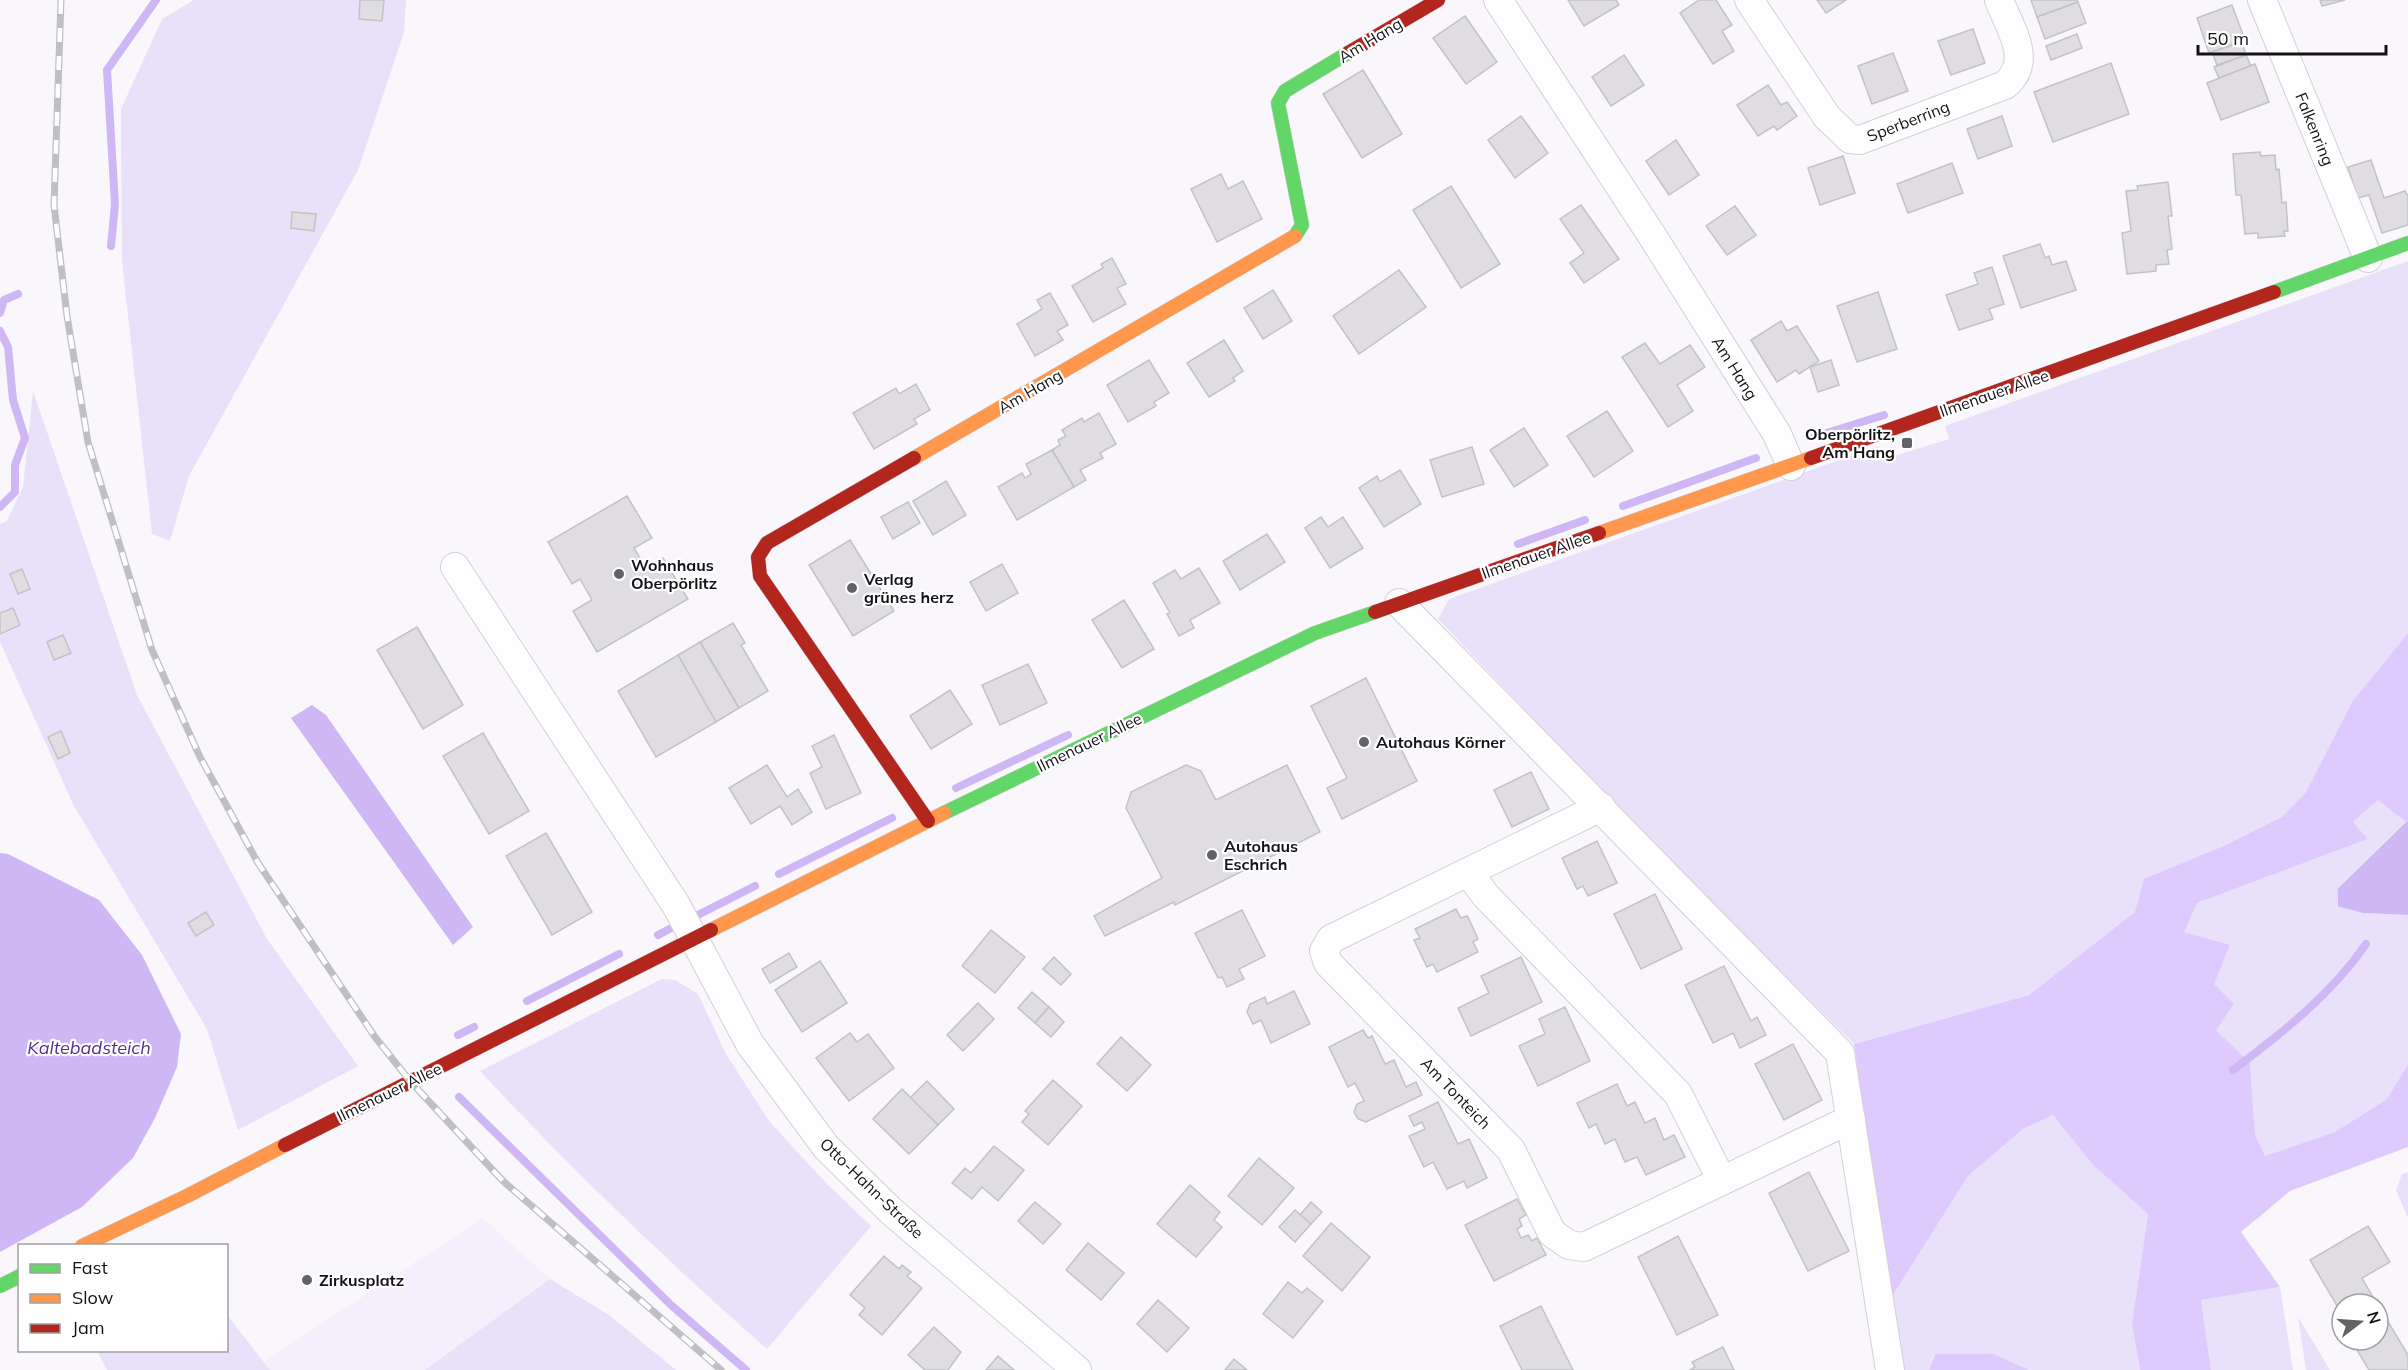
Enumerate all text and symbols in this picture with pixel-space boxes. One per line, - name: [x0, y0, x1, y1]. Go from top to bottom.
- street label: Am Hang: [1334, 13, 1406, 67]
- scale bar: [2198, 18, 2386, 56]
- text: 50 m: [2207, 27, 2249, 50]
- street label: Falkenring: [2291, 90, 2339, 168]
- street label: Sperberring: [1864, 96, 1952, 146]
- street label: Am Hang: [1708, 333, 1762, 403]
- street label: Am Hang: [994, 365, 1066, 417]
- street label: Ilmenauer Allee: [1937, 365, 2051, 421]
- place label: Oberpörlitz, Am Hang: [1805, 424, 1895, 462]
- marker: Oberpörlitz, Am Hang: [1900, 436, 1914, 450]
- street label: Ilmenauer Allee: [1479, 527, 1593, 583]
- place label: Wohnhaus Oberpörlitz: [631, 555, 717, 593]
- marker: Wohnhaus Oberpörlitz: [612, 567, 626, 581]
- place label: Verlag grünes herz: [863, 569, 954, 607]
- marker: Verlag grünes herz: [845, 581, 859, 595]
- street label: Ilmenauer Allee: [1033, 708, 1145, 776]
- place label: Autohaus Körner: [1376, 732, 1506, 752]
- marker: Autohaus Körner: [1357, 735, 1371, 749]
- place label: Autohaus Eschrich: [1224, 836, 1298, 874]
- marker: Autohaus Eschrich: [1205, 848, 1219, 862]
- water label: Kaltebadsteich: [27, 1036, 151, 1059]
- street label: Am Tonteich: [1417, 1053, 1495, 1133]
- street label: Ilmenauer Allee: [333, 1058, 445, 1126]
- street label: Otto-Hahn-Straße: [816, 1133, 928, 1243]
- legend: [18, 1244, 228, 1352]
- text: Fast: [72, 1256, 108, 1279]
- place label: Zirkusplatz: [319, 1270, 404, 1290]
- marker: Zirkusplatz: [300, 1273, 314, 1287]
- text: Slow: [72, 1286, 114, 1309]
- north arrow: [2330, 1292, 2390, 1352]
- text: N: [2363, 1309, 2386, 1326]
- text: Jam: [72, 1316, 105, 1339]

